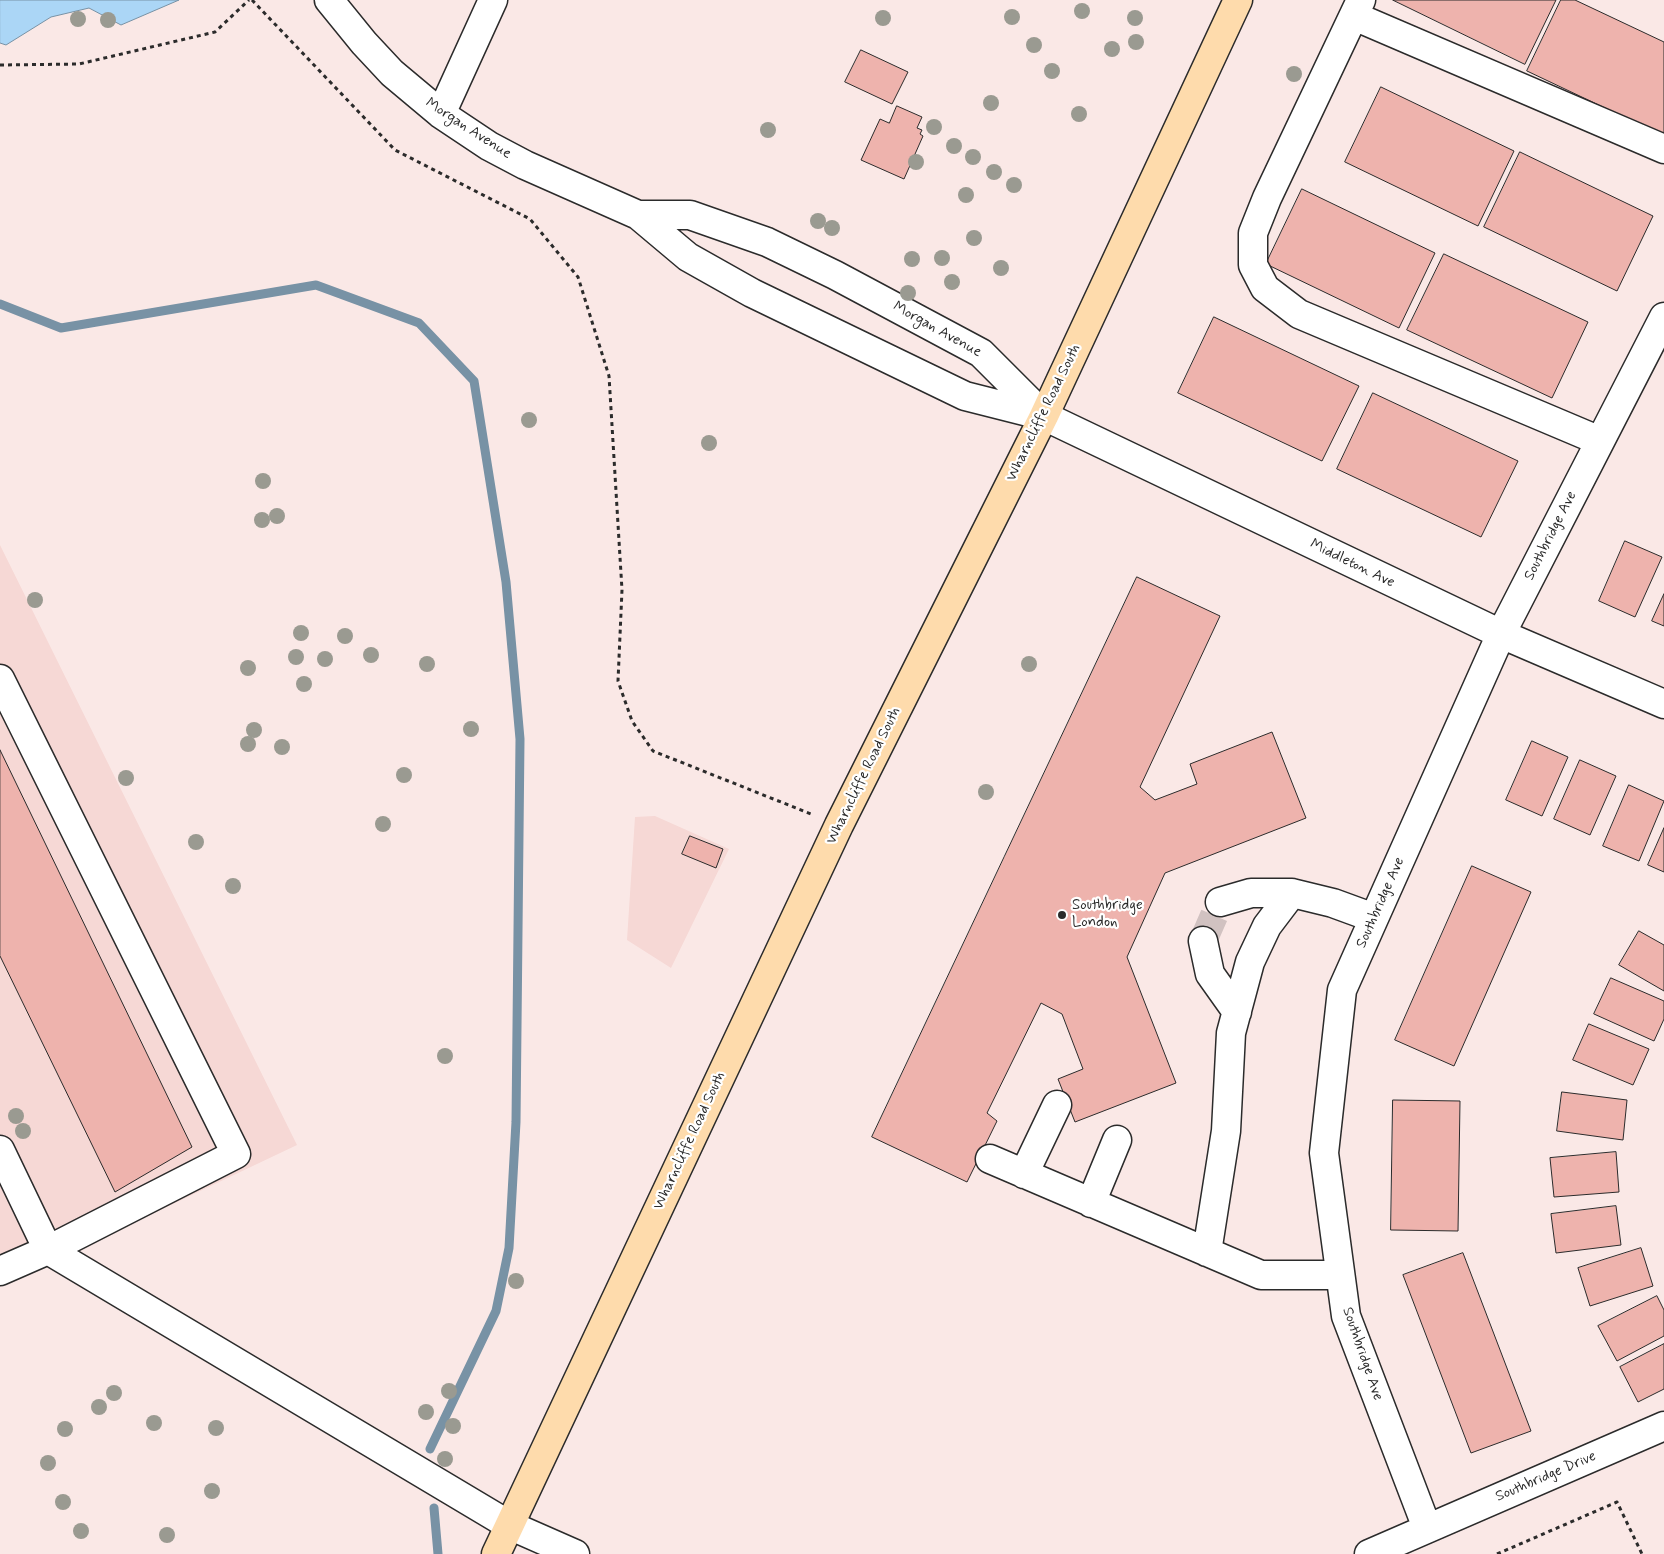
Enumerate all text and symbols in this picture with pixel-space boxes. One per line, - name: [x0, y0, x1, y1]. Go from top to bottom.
- street label: Morgan Avenue: [422, 94, 514, 164]
- street label: Morgan Avenue: [889, 298, 985, 362]
- street label: Wharncliffe Road South: [1003, 342, 1085, 484]
- street label: Southbridge Ave: [1521, 488, 1581, 584]
- street label: Middleton Ave: [1307, 536, 1397, 592]
- street label: Wharncliffe Road South: [823, 705, 905, 847]
- street label: Southbridge Ave: [1353, 855, 1409, 951]
- place label: Southbridge London: [1072, 897, 1143, 932]
- marker: Southbridge London: [1056, 909, 1068, 921]
- street label: Wharncliffe Road South: [650, 1069, 730, 1213]
- street label: Southbridge Ave: [1338, 1305, 1386, 1403]
- street label: Southbridge Drive: [1493, 1448, 1599, 1506]

